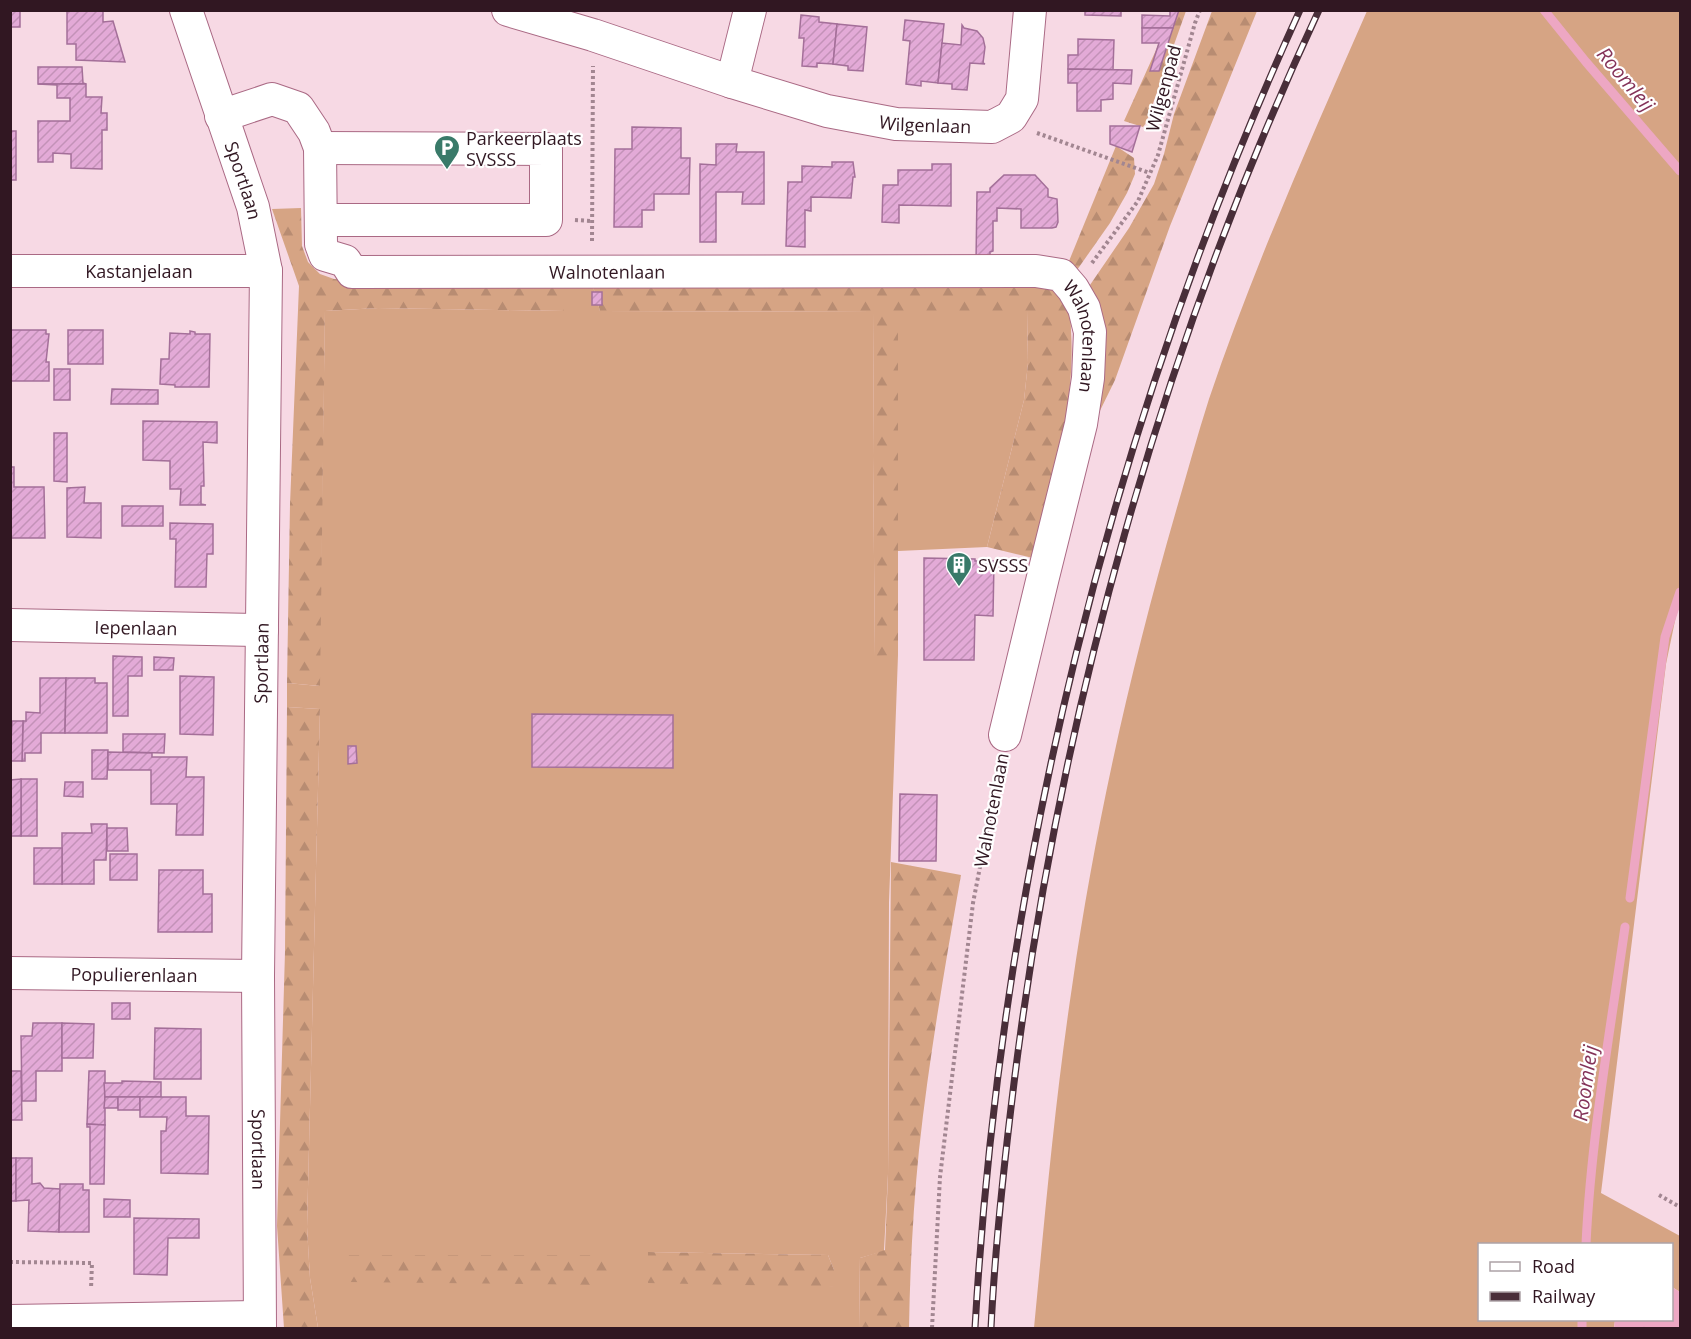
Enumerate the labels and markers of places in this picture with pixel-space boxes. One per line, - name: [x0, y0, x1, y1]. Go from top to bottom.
- place label: Parkeerplaats SVSSS: [466, 126, 582, 171]
- parking icon: Parkeerplaats SVSSS: [432, 133, 462, 171]
- building icon: SVSSS: [944, 550, 974, 588]
- place label: SVSSS: [978, 553, 1028, 577]

